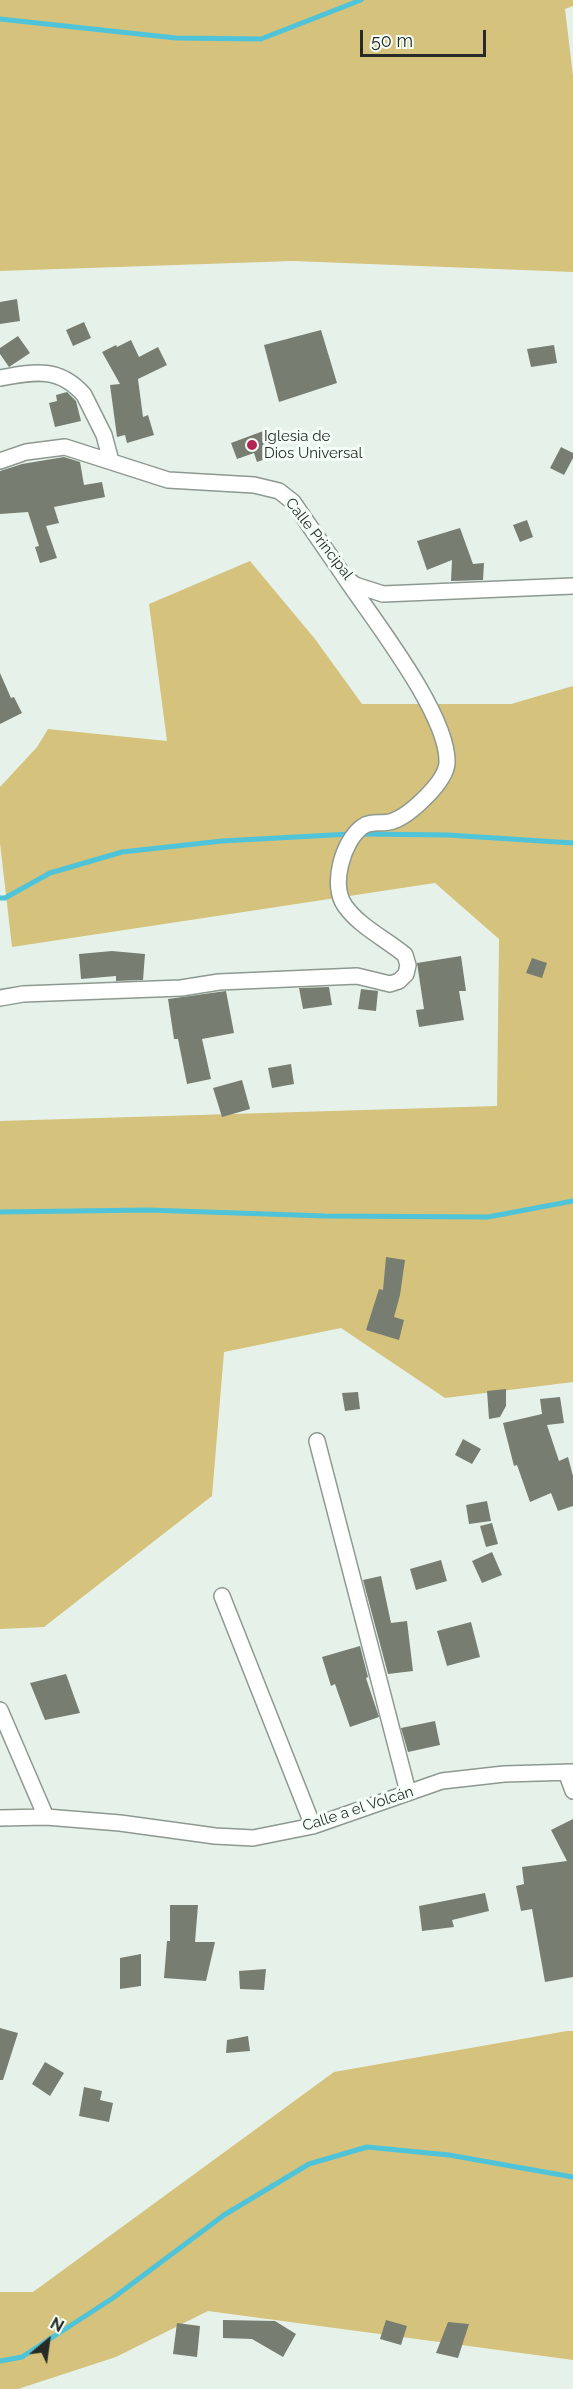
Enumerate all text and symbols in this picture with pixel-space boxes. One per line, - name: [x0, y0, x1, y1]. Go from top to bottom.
- scale bar: [363, 18, 489, 56]
- text: 50 m: [371, 30, 413, 51]
- place label: Iglesia de Dios Universal: [264, 427, 363, 462]
- marker: Iglesia de Dios Universal: [245, 438, 259, 452]
- street label: Calle Principal: [281, 494, 357, 584]
- street label: Calle a el Volcán: [300, 1783, 416, 1835]
- north arrow: [18, 2311, 78, 2371]
- text: N: [47, 2314, 67, 2336]

